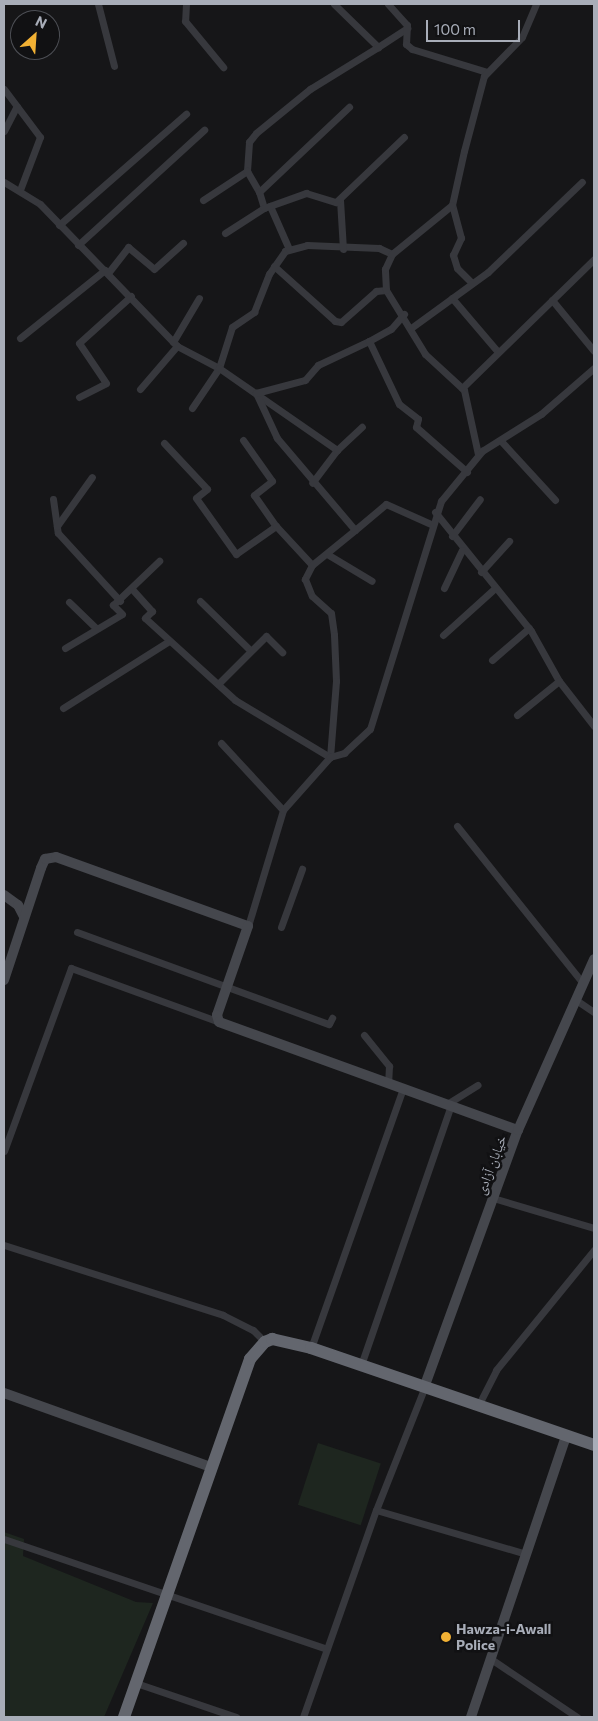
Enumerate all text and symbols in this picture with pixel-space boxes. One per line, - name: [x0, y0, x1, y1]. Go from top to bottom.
- north arrow: [10, 10, 60, 60]
- scale bar: [428, 10, 522, 42]
- text: N: [33, 12, 50, 32]
- text: 100 m: [434, 20, 476, 38]
- street label: خیابان آزادی: [472, 1133, 510, 1197]
- place label: Hawza-i-Awall Police: [456, 1621, 551, 1654]
- marker: Hawza-i-Awall Police: [440, 1631, 452, 1643]

